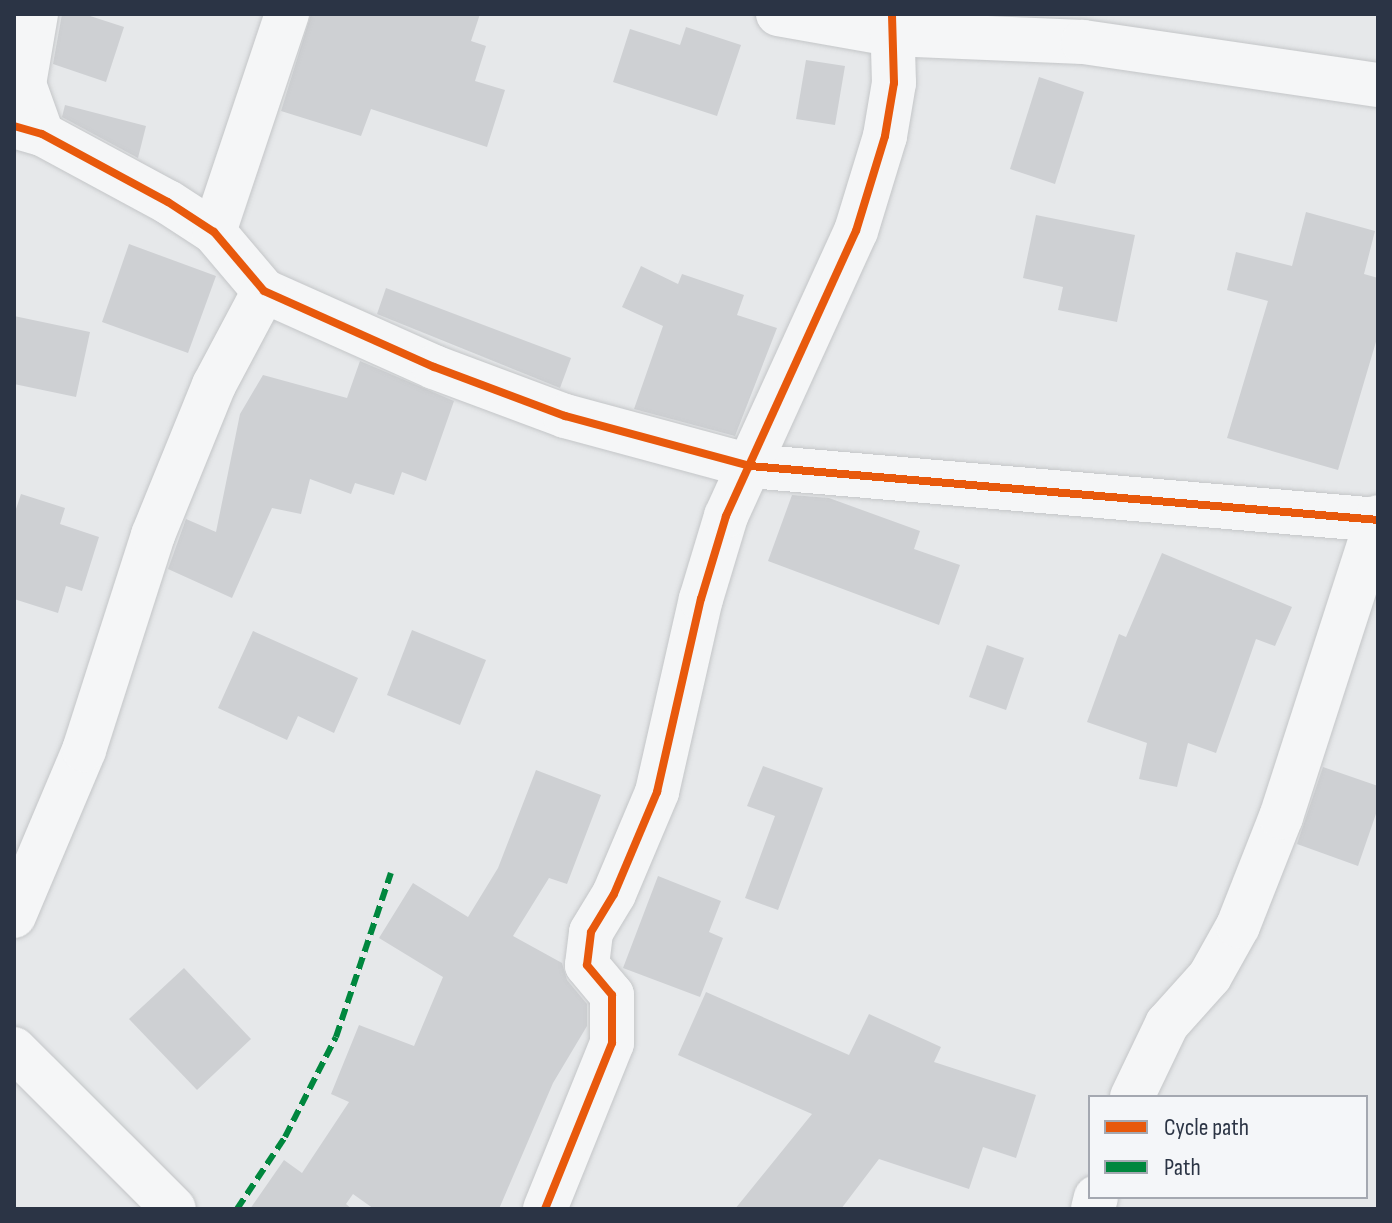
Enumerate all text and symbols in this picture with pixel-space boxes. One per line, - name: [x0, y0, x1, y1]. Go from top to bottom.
- legend: [1088, 1095, 1368, 1199]
- text: Cycle path: [1164, 1113, 1249, 1142]
- text: Path: [1164, 1153, 1201, 1182]

